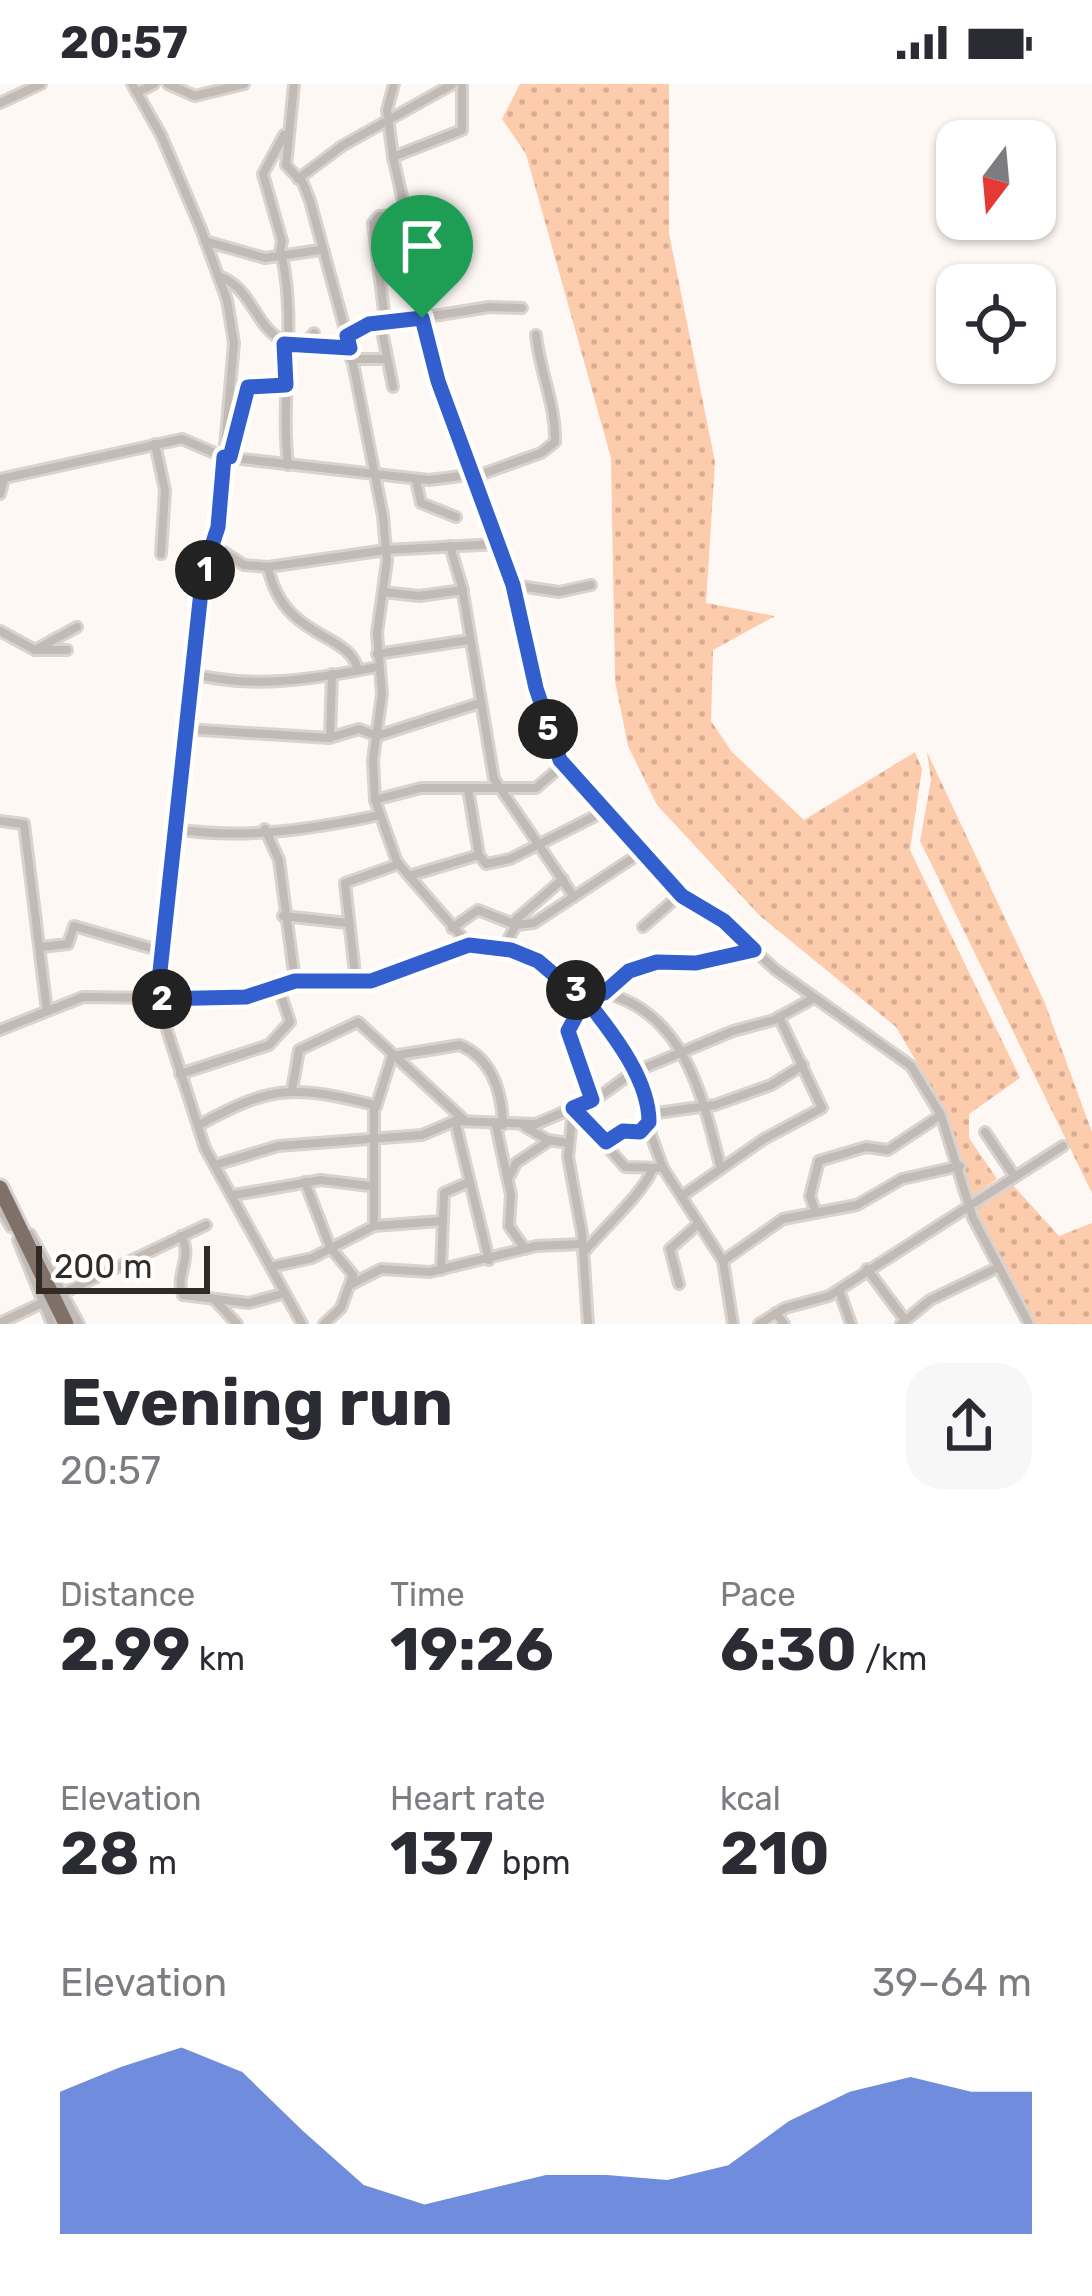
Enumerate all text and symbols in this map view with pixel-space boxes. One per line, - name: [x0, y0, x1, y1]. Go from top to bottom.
- text: 20:57: [60, 16, 188, 69]
- north arrow: [936, 120, 1056, 240]
- map controls: [936, 120, 1056, 384]
- pin: [371, 195, 473, 318]
- icon: arrive: [389, 213, 455, 279]
- button: locate: [936, 264, 1056, 384]
- pin: 1: [175, 540, 235, 600]
- text: 1: [197, 550, 213, 589]
- pin: 5: [518, 699, 578, 759]
- text: 5: [537, 709, 559, 748]
- pin: 3: [546, 960, 606, 1020]
- pin: 2: [132, 969, 192, 1029]
- text: 3: [565, 970, 587, 1009]
- text: 2: [151, 979, 173, 1018]
- scale bar: [36, 1240, 210, 1293]
- text: 200 m: [54, 1247, 153, 1286]
- text: Evening run: [60, 1363, 453, 1442]
- button: share: [906, 1363, 1032, 1489]
- text: 20:57: [60, 1448, 161, 1494]
- text: Distance: [60, 1575, 195, 1614]
- text: Time: [390, 1575, 465, 1614]
- text: Pace: [720, 1575, 796, 1614]
- text: 2.99: [60, 1614, 191, 1685]
- text: 19:26: [390, 1614, 554, 1685]
- text: 6:30: [720, 1614, 857, 1685]
- text: km: [191, 1639, 245, 1678]
- text: /km: [857, 1639, 927, 1678]
- text: Elevation: [60, 1779, 201, 1818]
- text: Heart rate: [390, 1779, 546, 1818]
- text: kcal: [720, 1779, 781, 1818]
- text: 28: [60, 1818, 140, 1889]
- text: 137: [390, 1818, 494, 1889]
- text: 210: [720, 1818, 830, 1889]
- text: m: [140, 1843, 177, 1882]
- text: bpm: [494, 1843, 570, 1882]
- text: Elevation: [60, 1960, 227, 2006]
- text: 39–64 m: [872, 1960, 1032, 2006]

